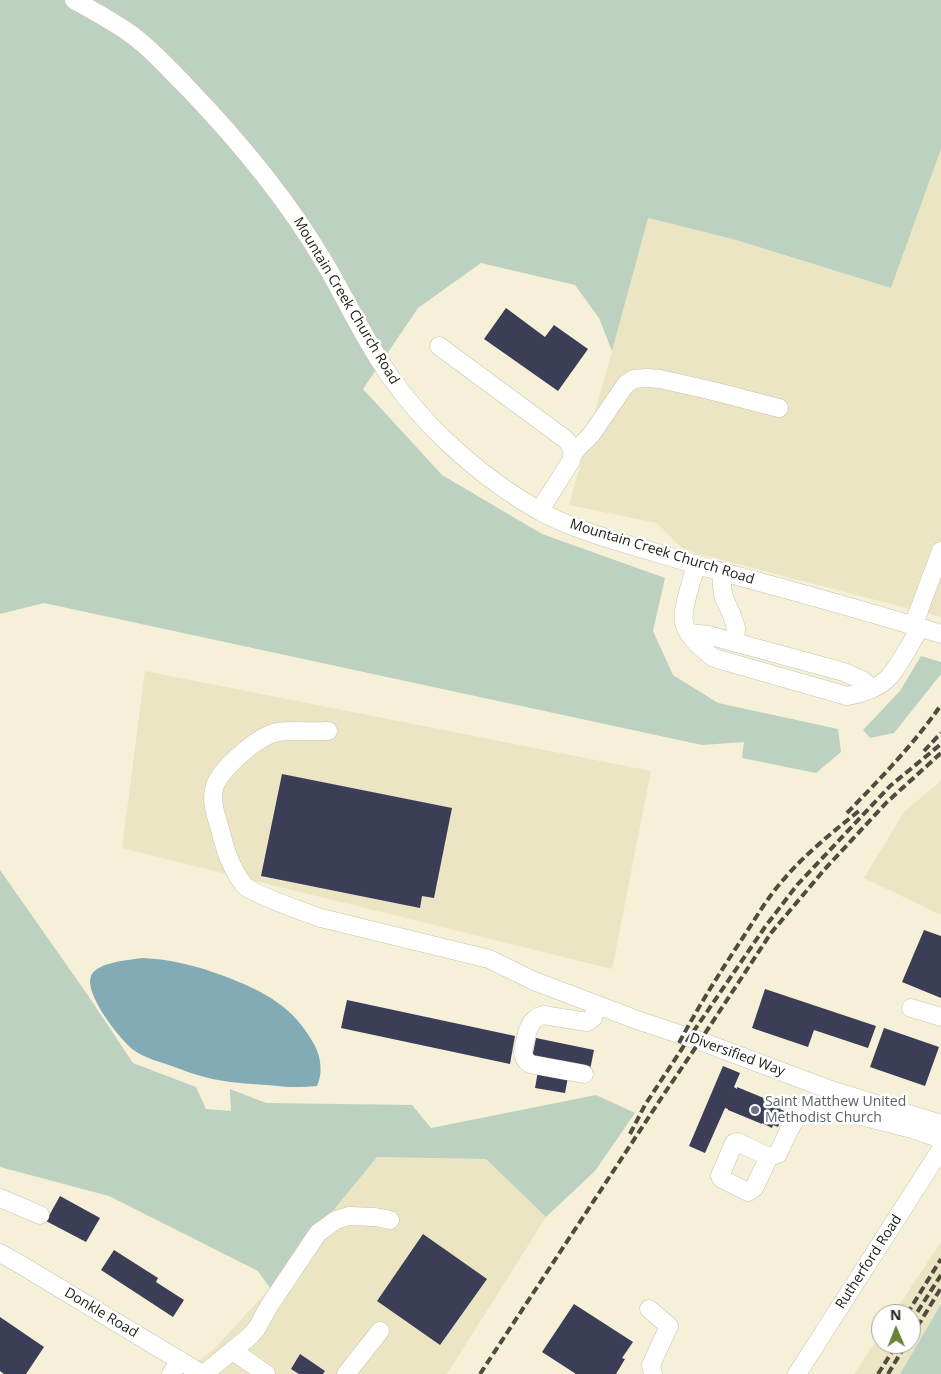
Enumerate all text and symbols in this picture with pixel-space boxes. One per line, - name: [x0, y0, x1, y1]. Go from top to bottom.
- street label: Mountain Creek Church Road: [289, 214, 403, 388]
- street label: Mountain Creek Church Road: [568, 516, 756, 588]
- street label: Diversified Way: [687, 1030, 787, 1080]
- place label: Saint Matthew United Methodist Church: [765, 1094, 906, 1126]
- marker: Saint Matthew United Methodist Church: [749, 1104, 761, 1116]
- street label: Rutherford Road: [832, 1212, 906, 1312]
- street label: Donkle Road: [61, 1284, 141, 1342]
- north arrow: [871, 1304, 921, 1354]
- text: N: [890, 1305, 902, 1324]

